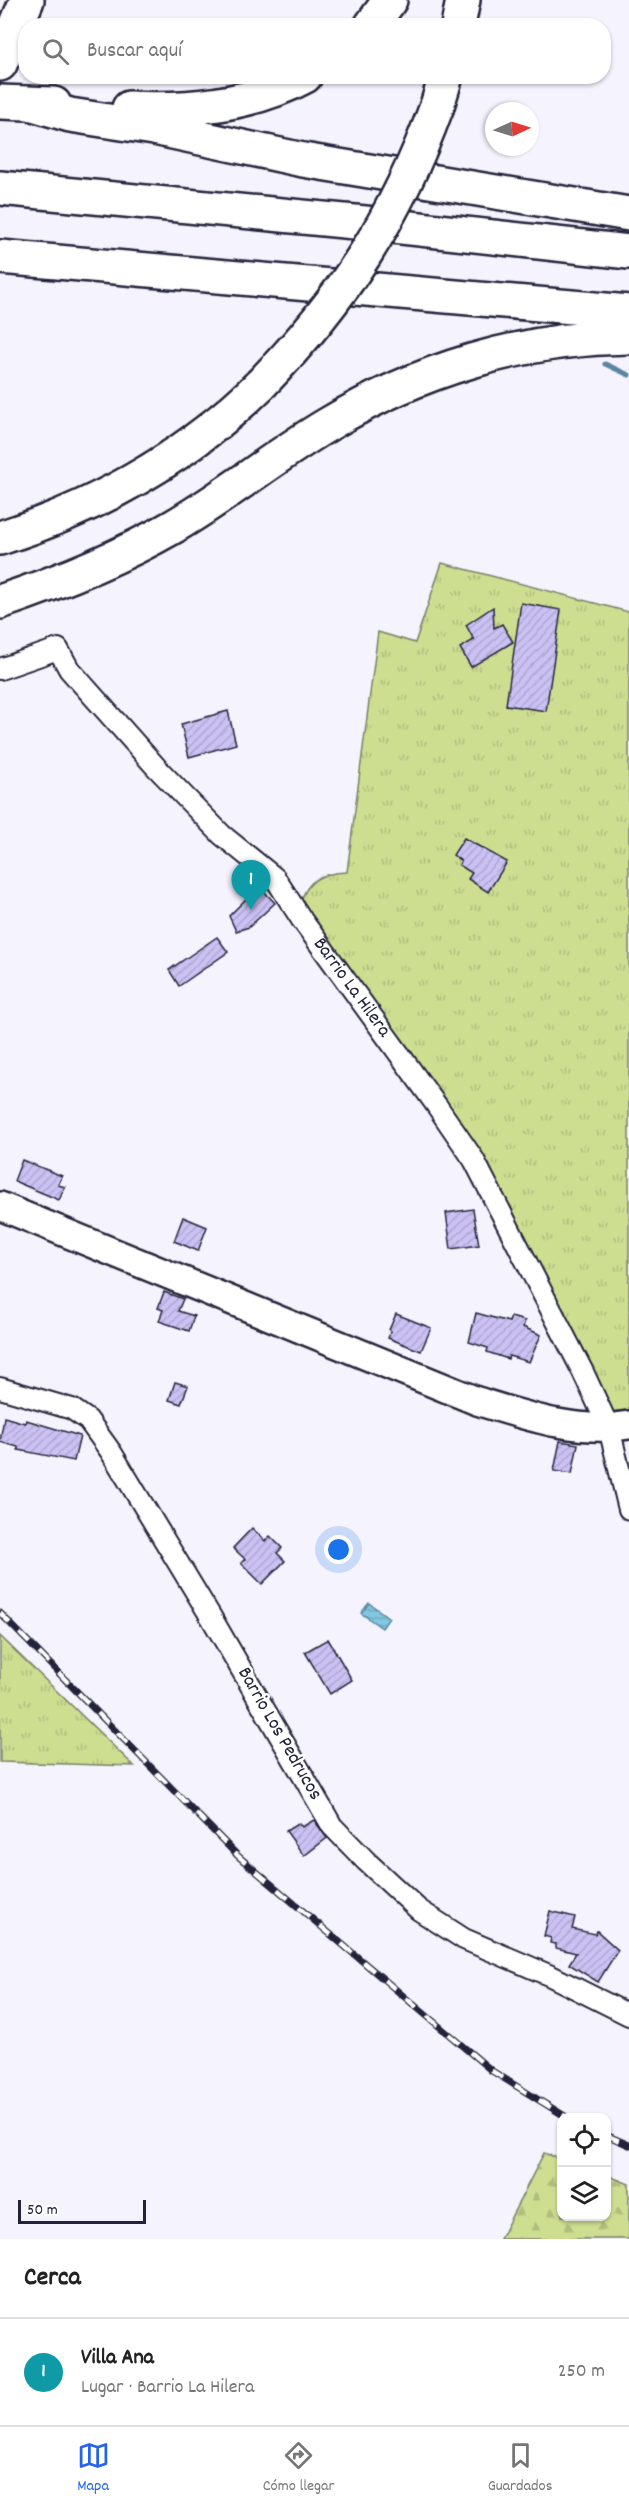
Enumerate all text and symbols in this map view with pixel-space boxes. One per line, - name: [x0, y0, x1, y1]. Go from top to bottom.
- search box: [18, 18, 611, 84]
- icon: search: [39, 35, 72, 68]
- text: Buscar aquí: [87, 36, 182, 67]
- north arrow: [485, 102, 539, 156]
- pin: 1: [232, 860, 270, 910]
- street label: Barrio La Hilera: [305, 932, 397, 1044]
- your location: [324, 1535, 353, 1564]
- street label: Barrio Los Pedrucos: [229, 1662, 329, 1806]
- map controls: [557, 2113, 611, 2221]
- button: locate: [557, 2113, 611, 2167]
- button: layers: [557, 2167, 611, 2221]
- scale bar: [18, 2197, 146, 2224]
- text: 50 m: [27, 2199, 58, 2222]
- text: Cerca: [24, 2260, 81, 2297]
- text: Villa Ana: [81, 2343, 154, 2374]
- text: 1: [41, 2358, 46, 2386]
- text: 250 m: [558, 2358, 605, 2386]
- text: Lugar · Barrio La Hilera: [81, 2374, 254, 2402]
- tab: Mapa: [77, 2439, 110, 2498]
- tab: Cómo llegar: [263, 2439, 335, 2498]
- tab: Guardados: [488, 2439, 552, 2498]

